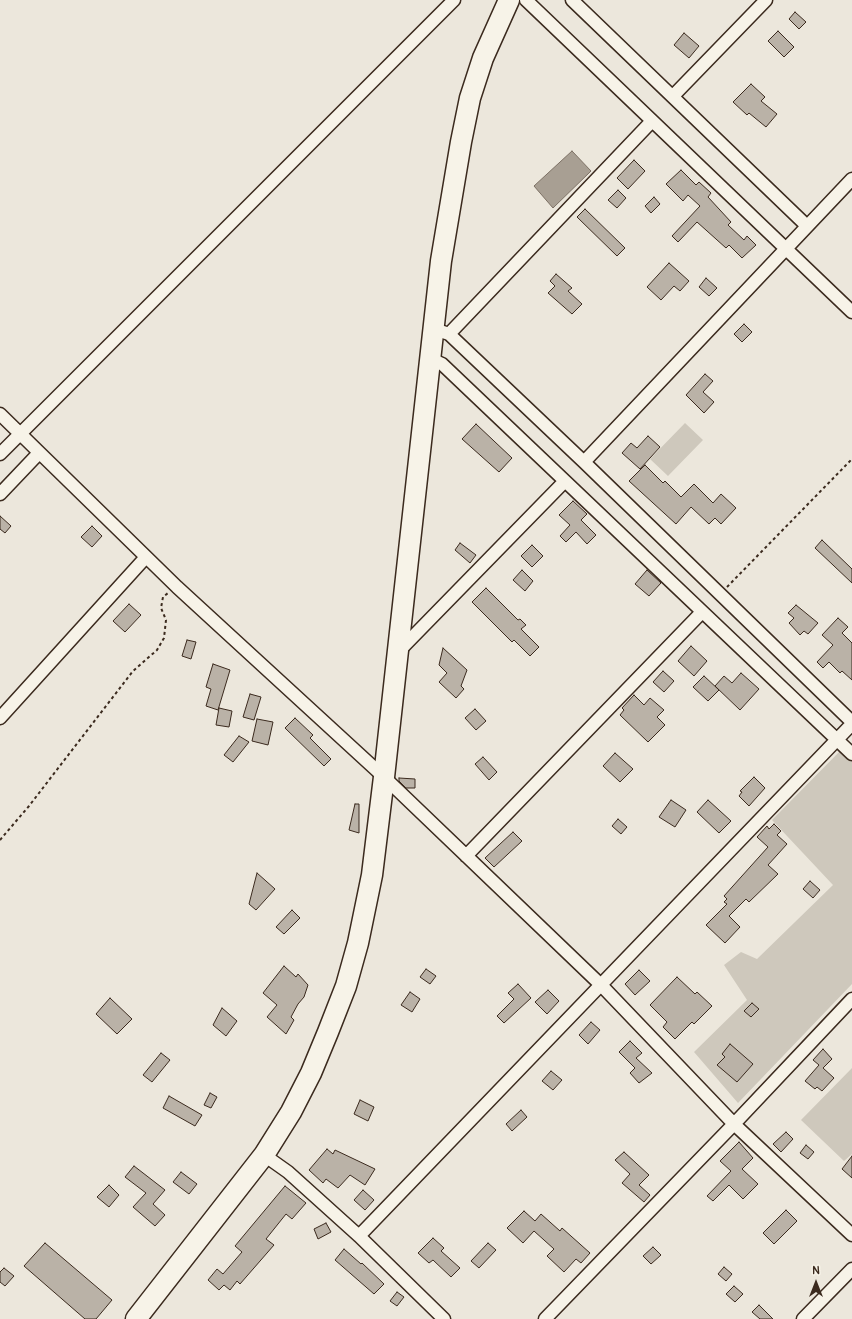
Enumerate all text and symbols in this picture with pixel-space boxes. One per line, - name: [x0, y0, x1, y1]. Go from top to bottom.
- north arrow: [796, 1263, 836, 1303]
- text: N: [812, 1264, 820, 1277]

